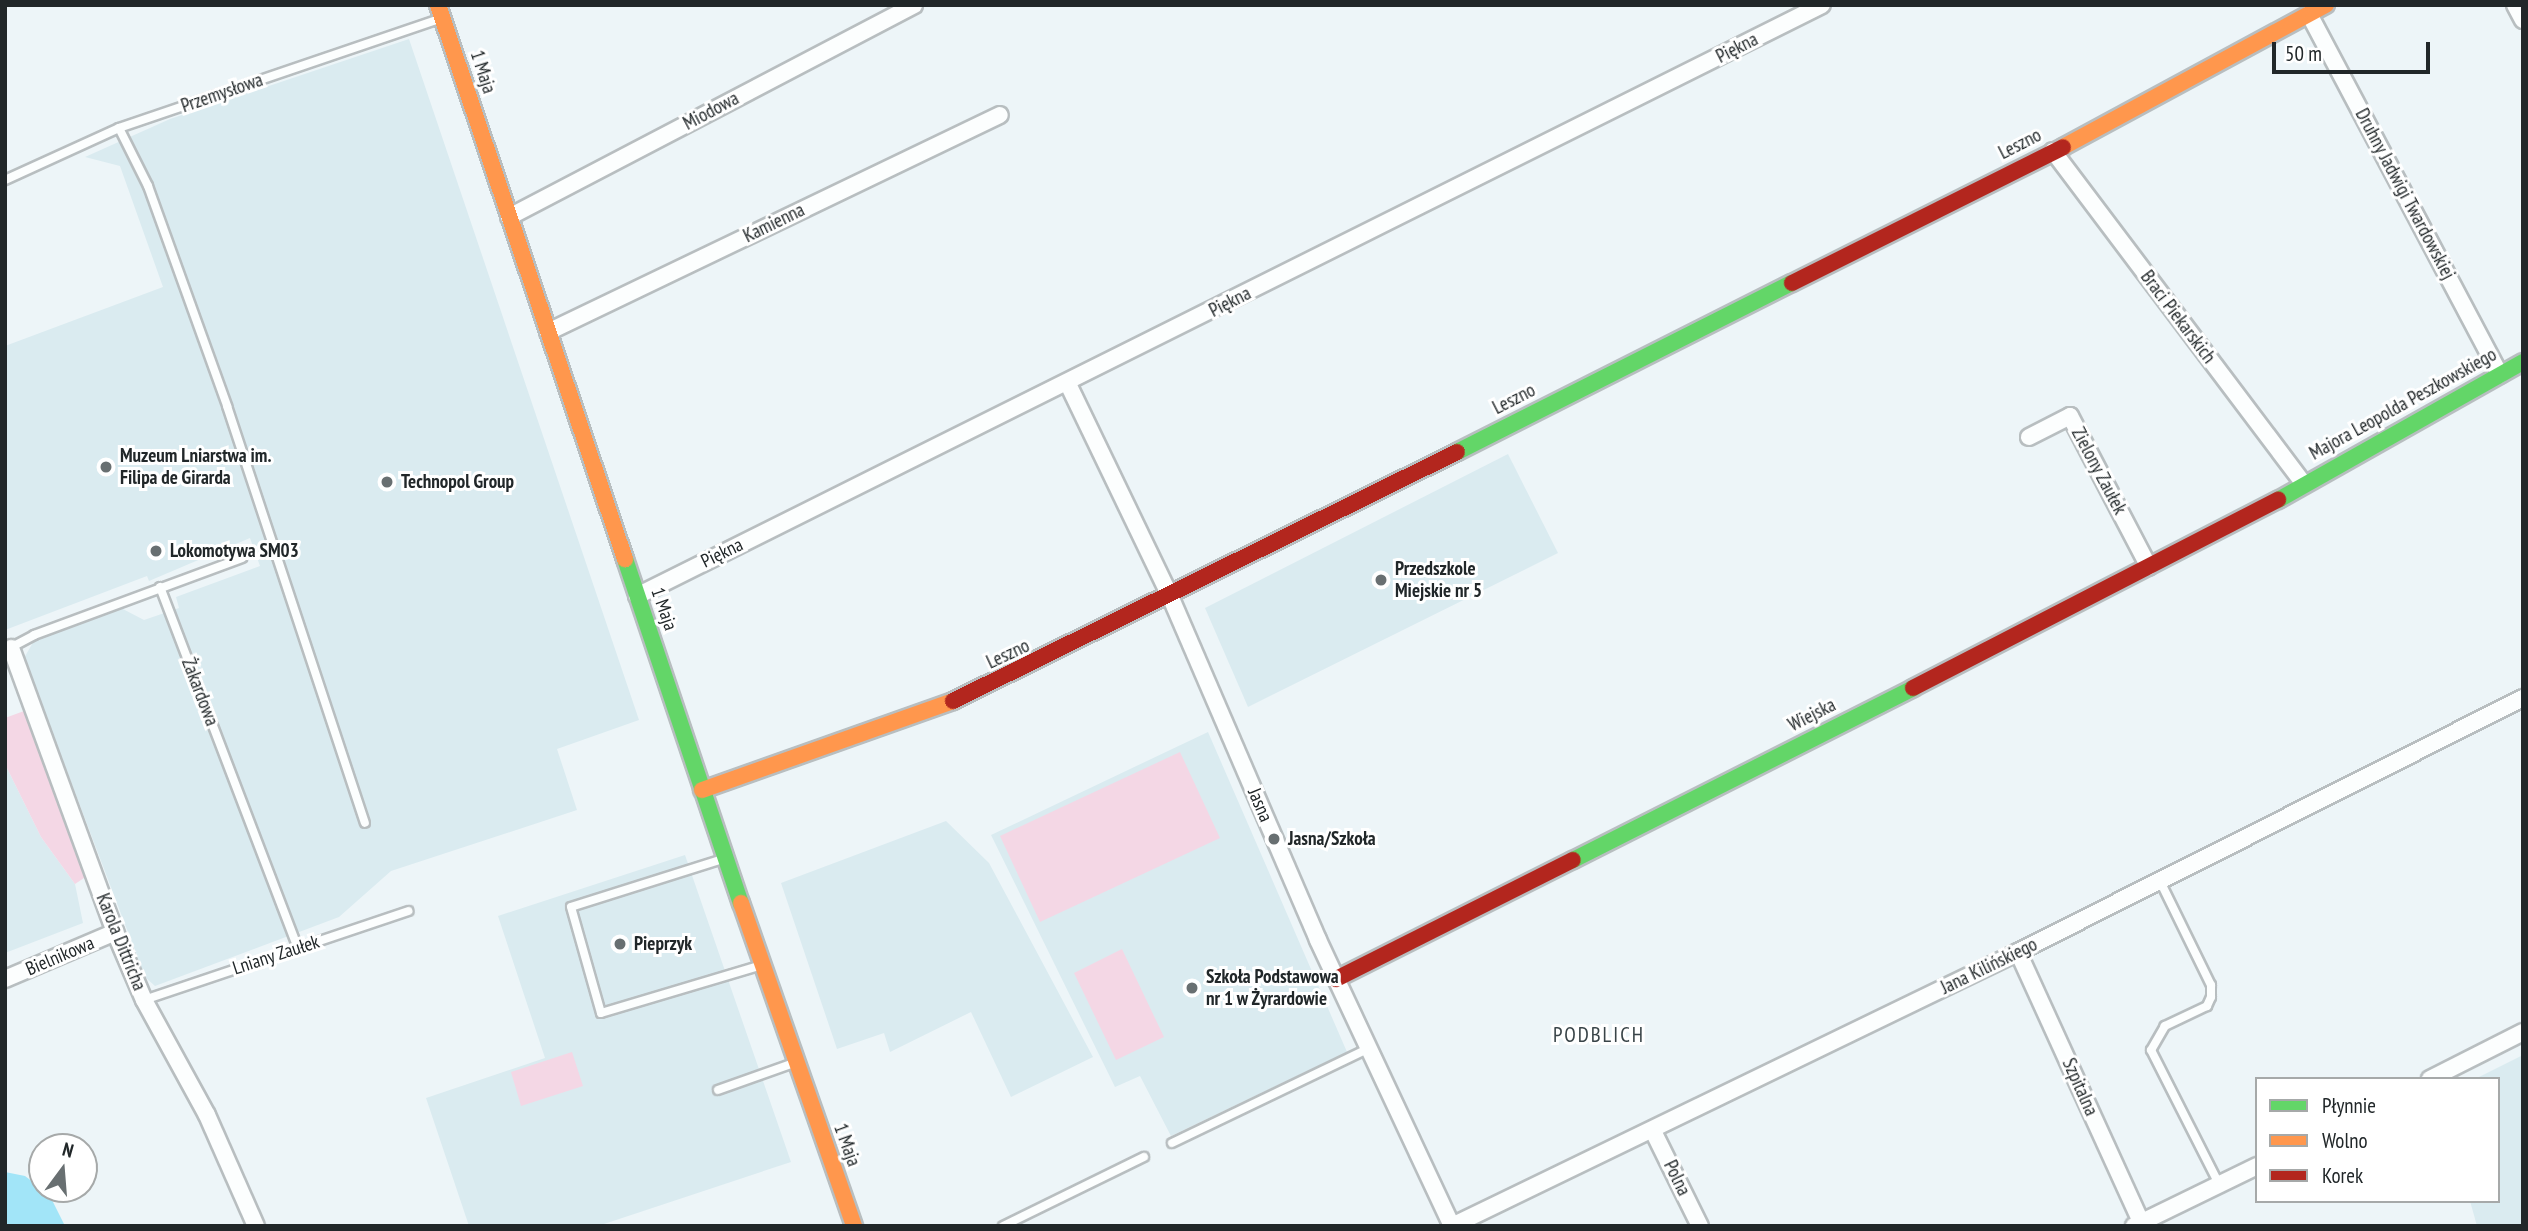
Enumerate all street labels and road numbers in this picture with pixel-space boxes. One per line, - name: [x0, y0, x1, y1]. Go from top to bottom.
- street label: Piękna: [1712, 28, 1762, 68]
- street label: 1 Maja: [465, 48, 501, 96]
- street label: Przemysłowa: [178, 68, 266, 118]
- street label: Miodowa: [679, 87, 743, 135]
- street label: Druhny Jadwigi Twardowskiej: [2350, 104, 2460, 284]
- street label: Leszno: [1995, 124, 2045, 164]
- street label: Kamienna: [740, 198, 808, 248]
- street label: Braci Piekarskich: [2136, 266, 2220, 368]
- street label: Piękna: [1205, 282, 1255, 322]
- street label: Majora Leopolda Peszkowskiego: [2306, 343, 2500, 465]
- street label: Leszno: [1489, 379, 1539, 419]
- street label: Zielony Zaułek: [2066, 423, 2132, 519]
- street label: Piękna: [697, 533, 747, 573]
- street label: 1 Maja: [646, 585, 682, 633]
- street label: Leszno: [983, 634, 1033, 674]
- street label: Żakardowa: [177, 655, 223, 729]
- street label: Wiejska: [1784, 693, 1840, 737]
- street label: Jasna: [1243, 785, 1277, 825]
- street label: Karola Dittricha: [91, 890, 151, 994]
- street label: Lniany Zaułek: [229, 930, 323, 980]
- street label: Bielnikowa: [22, 931, 98, 981]
- street label: Jana Kilińskiego: [1937, 933, 2041, 999]
- street label: Szpitalna: [2057, 1055, 2103, 1119]
- street label: 1 Maja: [829, 1120, 865, 1170]
- street label: Polna: [1659, 1157, 1695, 1199]

